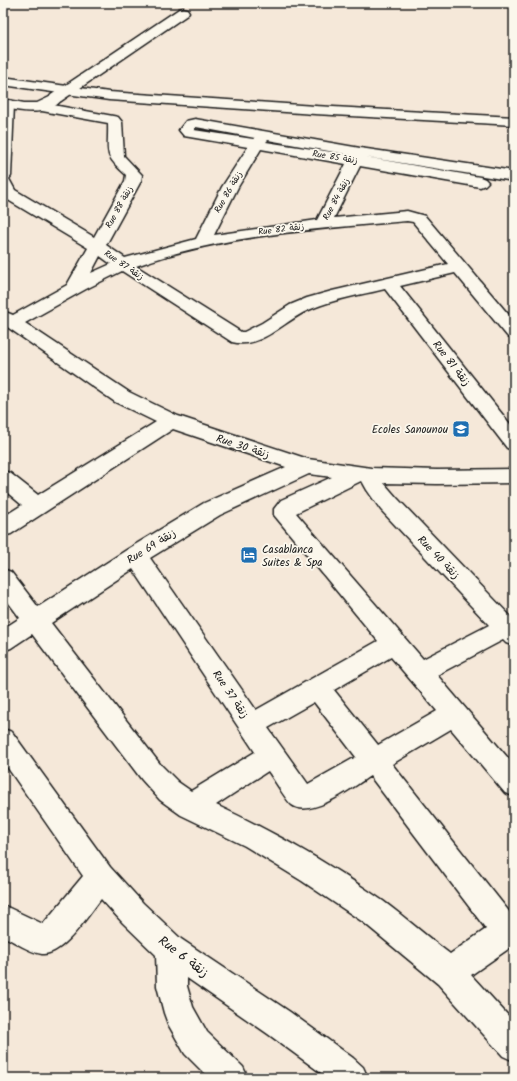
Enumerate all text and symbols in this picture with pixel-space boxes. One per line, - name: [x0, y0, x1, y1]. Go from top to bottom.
- street label: Rue 85 زنقة: [311, 146, 359, 168]
- street label: Rue 86 زنقة: [210, 169, 246, 216]
- street label: Rue 84 زنقة: [319, 175, 354, 223]
- street label: Rue 88 زنقة: [102, 183, 137, 231]
- street label: Rue 82 زنقة: [257, 219, 305, 240]
- street label: Rue 87 زنقة: [101, 247, 147, 284]
- street label: Rue 81 زنقة: [428, 337, 475, 390]
- school or university icon: Ecoles Sanounou: [451, 419, 471, 439]
- place label: Ecoles Sanounou: [372, 421, 449, 439]
- street label: Rue 30 زنقة: [214, 430, 272, 464]
- street label: Rue 69 زنقة: [123, 525, 180, 569]
- street label: Rue 40 زنقة: [413, 532, 464, 584]
- place label: Casablanca Suites & Spa: [262, 541, 322, 572]
- hotel icon: Casablanca Suites & Spa: [239, 545, 259, 565]
- street label: Rue 37 زنقة: [207, 667, 253, 722]
- street label: Rue 6 زنقة: [153, 931, 213, 983]

